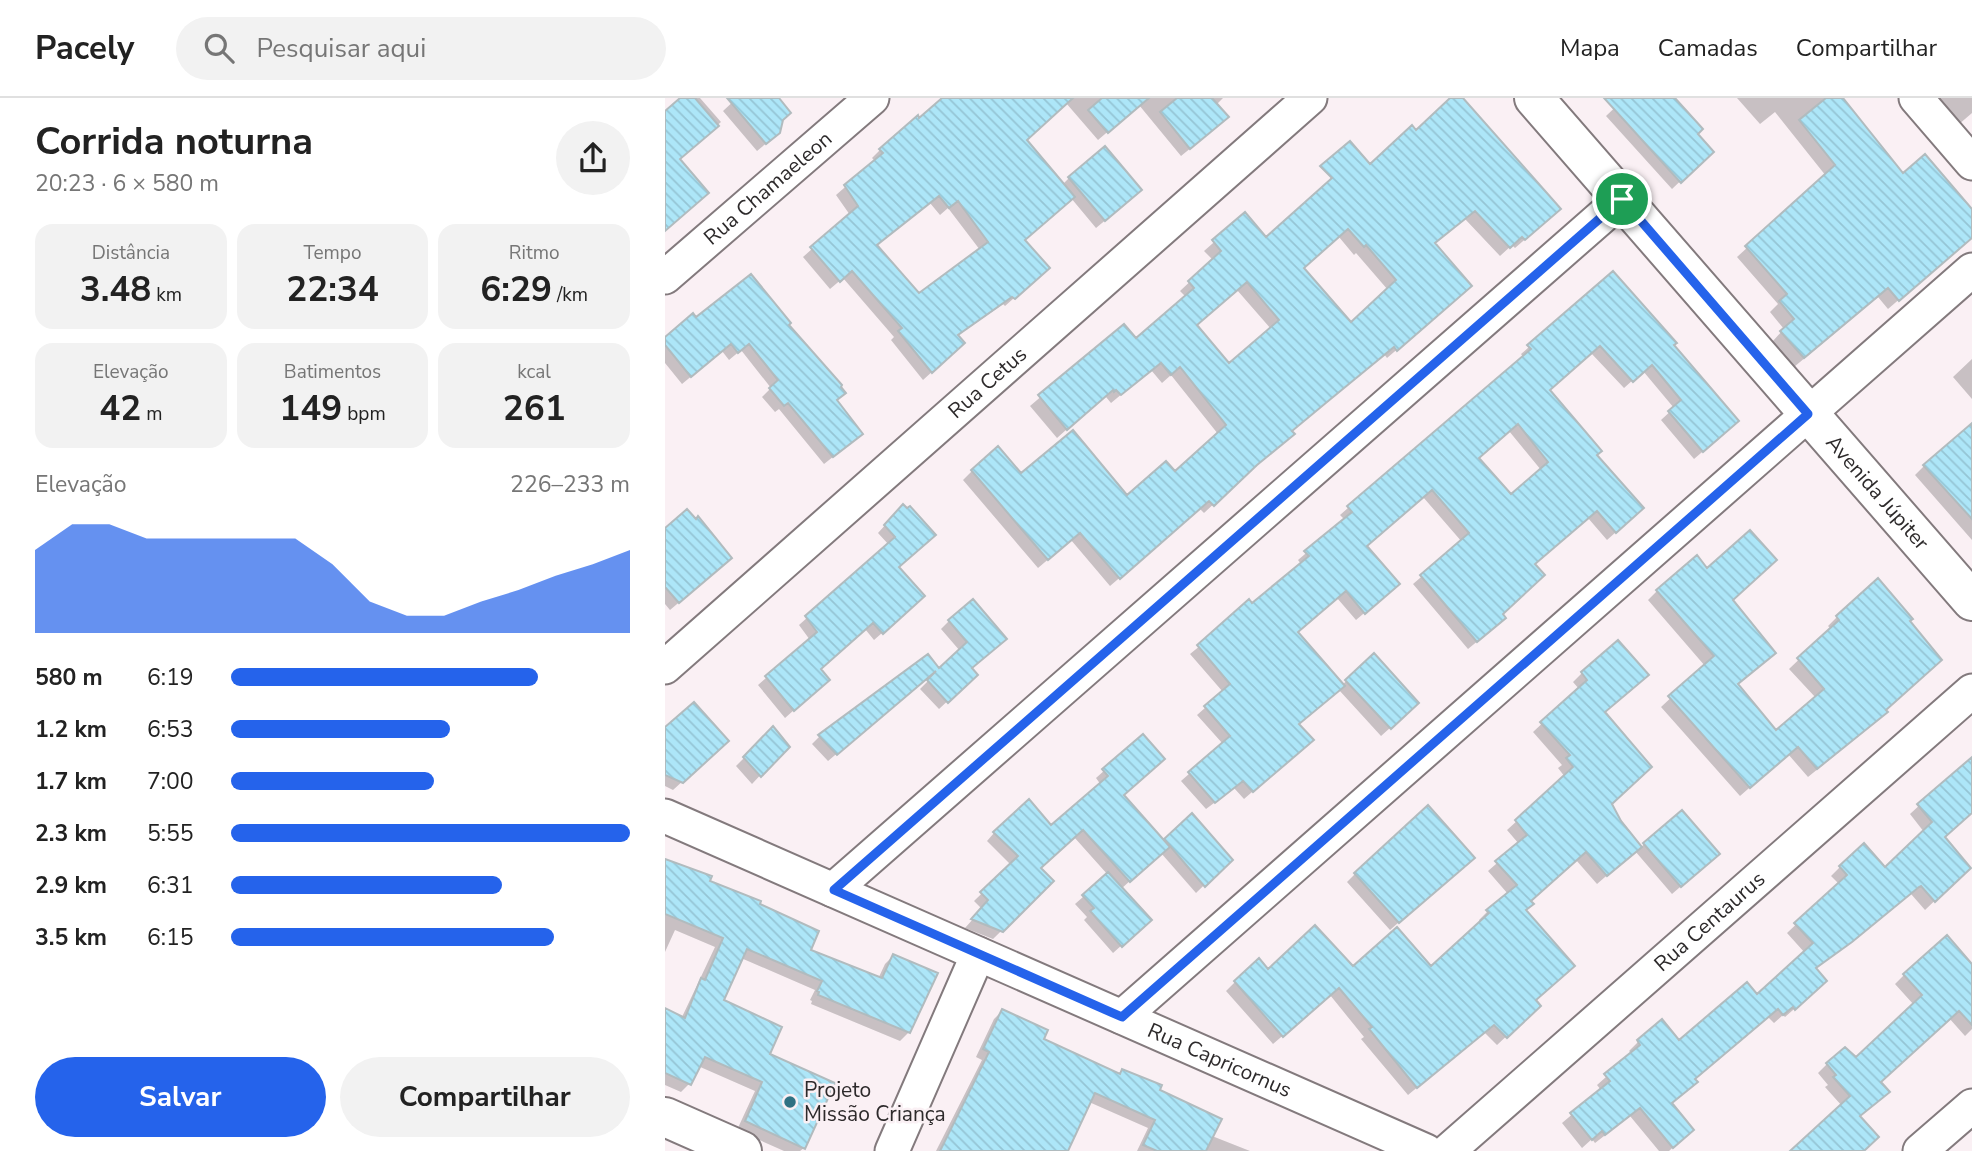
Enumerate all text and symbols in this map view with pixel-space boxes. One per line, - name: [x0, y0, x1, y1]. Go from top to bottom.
- search box: [176, 17, 666, 80]
- text: Pacely: [35, 26, 134, 71]
- icon: search: [200, 29, 238, 67]
- text: Pesquisar aqui: [256, 31, 426, 66]
- text: Mapa: [1560, 32, 1620, 64]
- text: Camadas: [1658, 32, 1758, 64]
- text: Compartilhar: [1796, 32, 1937, 64]
- text: Corrida noturna: [35, 116, 313, 167]
- button: share: [556, 121, 630, 195]
- street label: Rua Chamaeleon: [698, 125, 838, 251]
- text: 20:23 · 6 × 580 m: [35, 168, 219, 199]
- pin: [1592, 169, 1652, 229]
- icon: arrive: [1603, 180, 1641, 218]
- text: Distância: [92, 240, 170, 266]
- text: Tempo: [303, 240, 361, 266]
- text: Ritmo: [509, 240, 559, 266]
- text: 3.48: [80, 266, 151, 313]
- text: 22:34: [286, 266, 379, 313]
- text: 6:29: [480, 266, 552, 313]
- text: km: [151, 282, 182, 308]
- text: /km: [552, 282, 588, 308]
- street label: Rua Cetus: [942, 340, 1033, 425]
- text: Elevação: [93, 359, 169, 385]
- text: Batimentos: [284, 359, 381, 385]
- text: kcal: [517, 359, 551, 385]
- text: 42: [99, 385, 141, 432]
- text: 149: [279, 385, 342, 432]
- text: 261: [503, 385, 566, 432]
- text: m: [141, 401, 162, 427]
- text: bpm: [342, 401, 386, 427]
- street label: Avenida Júpiter: [1820, 429, 1936, 556]
- text: Elevação: [35, 469, 127, 500]
- text: 226–233 m: [510, 469, 630, 500]
- text: 580 m: [35, 662, 103, 693]
- text: 6:19: [147, 662, 194, 693]
- text: 1.2 km: [35, 714, 107, 745]
- text: 6:53: [147, 714, 194, 745]
- text: 1.7 km: [35, 766, 107, 797]
- text: 7:00: [147, 766, 194, 797]
- text: 2.3 km: [35, 818, 107, 849]
- text: 5:55: [147, 818, 194, 849]
- street label: Rua Centaurus: [1648, 865, 1771, 978]
- text: 2.9 km: [35, 870, 107, 901]
- text: 6:31: [147, 870, 194, 901]
- text: 3.5 km: [35, 922, 107, 953]
- text: 6:15: [147, 922, 194, 953]
- street label: Rua Capricornus: [1143, 1016, 1296, 1104]
- button: Salvar: [35, 1057, 326, 1137]
- button: Compartilhar: [340, 1057, 630, 1137]
- place label: Projeto Missão Criança: [804, 1076, 946, 1128]
- marker: Projeto Missão Criança: [782, 1094, 798, 1110]

